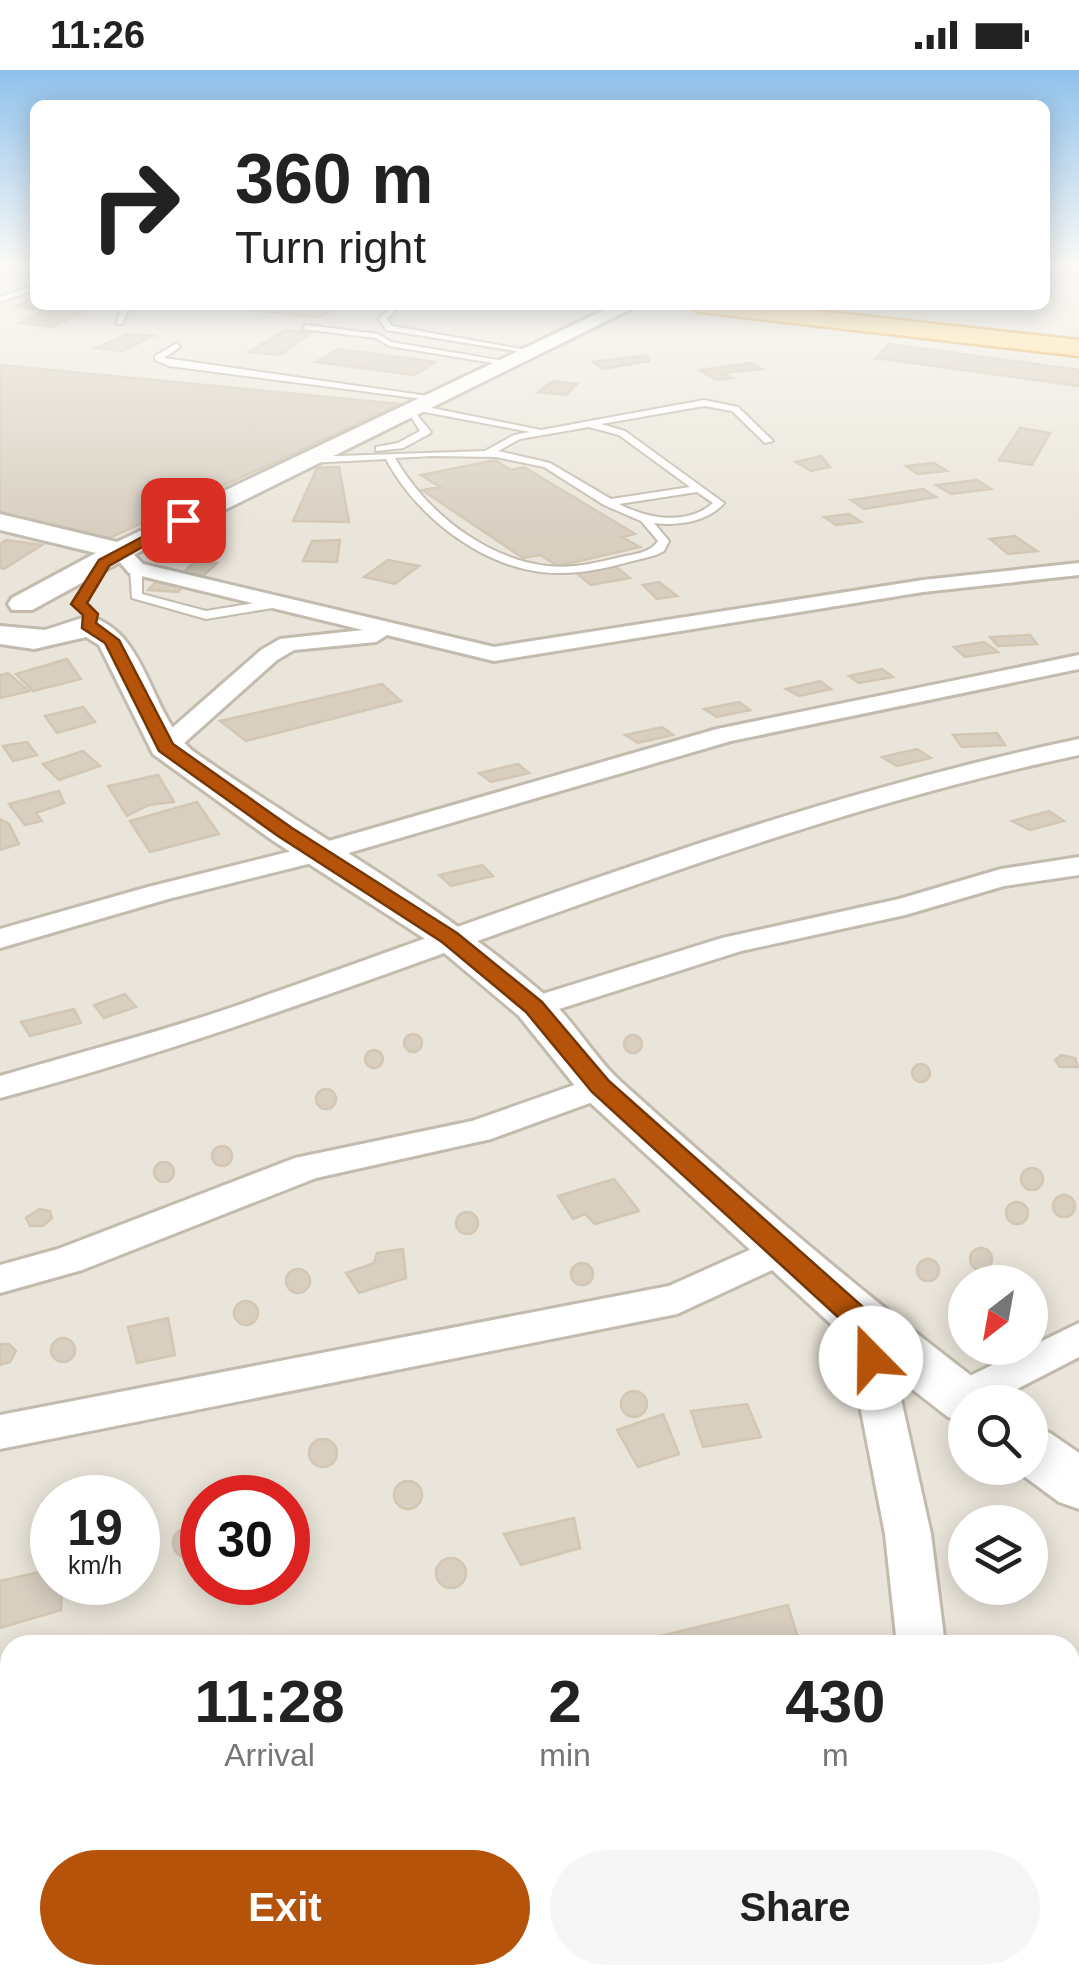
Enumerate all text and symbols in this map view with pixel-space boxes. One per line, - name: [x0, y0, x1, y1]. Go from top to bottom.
- text: 11:26: [50, 14, 145, 56]
- icon: right: [70, 140, 200, 270]
- text: 360 m: [235, 140, 433, 218]
- text: Turn right: [235, 222, 426, 273]
- pin: [141, 478, 226, 563]
- icon: arrive: [156, 493, 211, 548]
- north arrow: [948, 1265, 1048, 1365]
- map controls: [948, 1265, 1048, 1605]
- position arrow: [819, 1306, 923, 1410]
- button: search: [948, 1385, 1048, 1485]
- speed limit sign: 30: [180, 1475, 310, 1605]
- text: 19: [67, 1500, 123, 1556]
- button: layers: [948, 1505, 1048, 1605]
- text: km/h: [68, 1551, 122, 1579]
- text: 11:28: [195, 1668, 345, 1735]
- text: 2: [548, 1668, 582, 1735]
- text: 430: [785, 1668, 885, 1735]
- text: Arrival: [224, 1737, 315, 1773]
- text: min: [539, 1737, 591, 1773]
- text: m: [822, 1737, 849, 1773]
- button: Exit: [40, 1850, 530, 1965]
- button: Share: [550, 1850, 1040, 1965]

